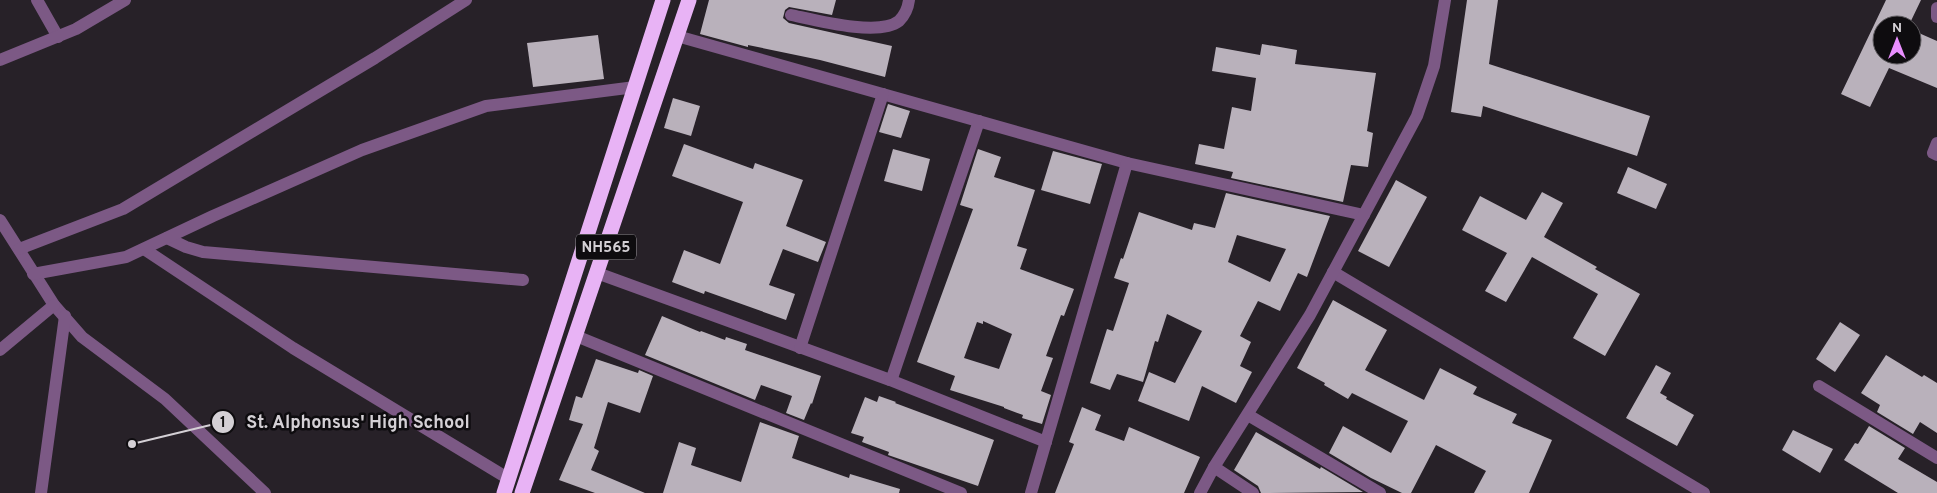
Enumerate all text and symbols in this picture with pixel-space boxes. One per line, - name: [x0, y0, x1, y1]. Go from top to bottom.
- north arrow: [1872, 15, 1922, 65]
- text: N: [1892, 20, 1902, 37]
- road number: NH565: [576, 234, 636, 260]
- callout: St. Alphonsus' High School: [211, 405, 480, 438]
- text: St. Alphonsus' High School: [246, 412, 470, 435]
- text: 1: [220, 414, 226, 433]

